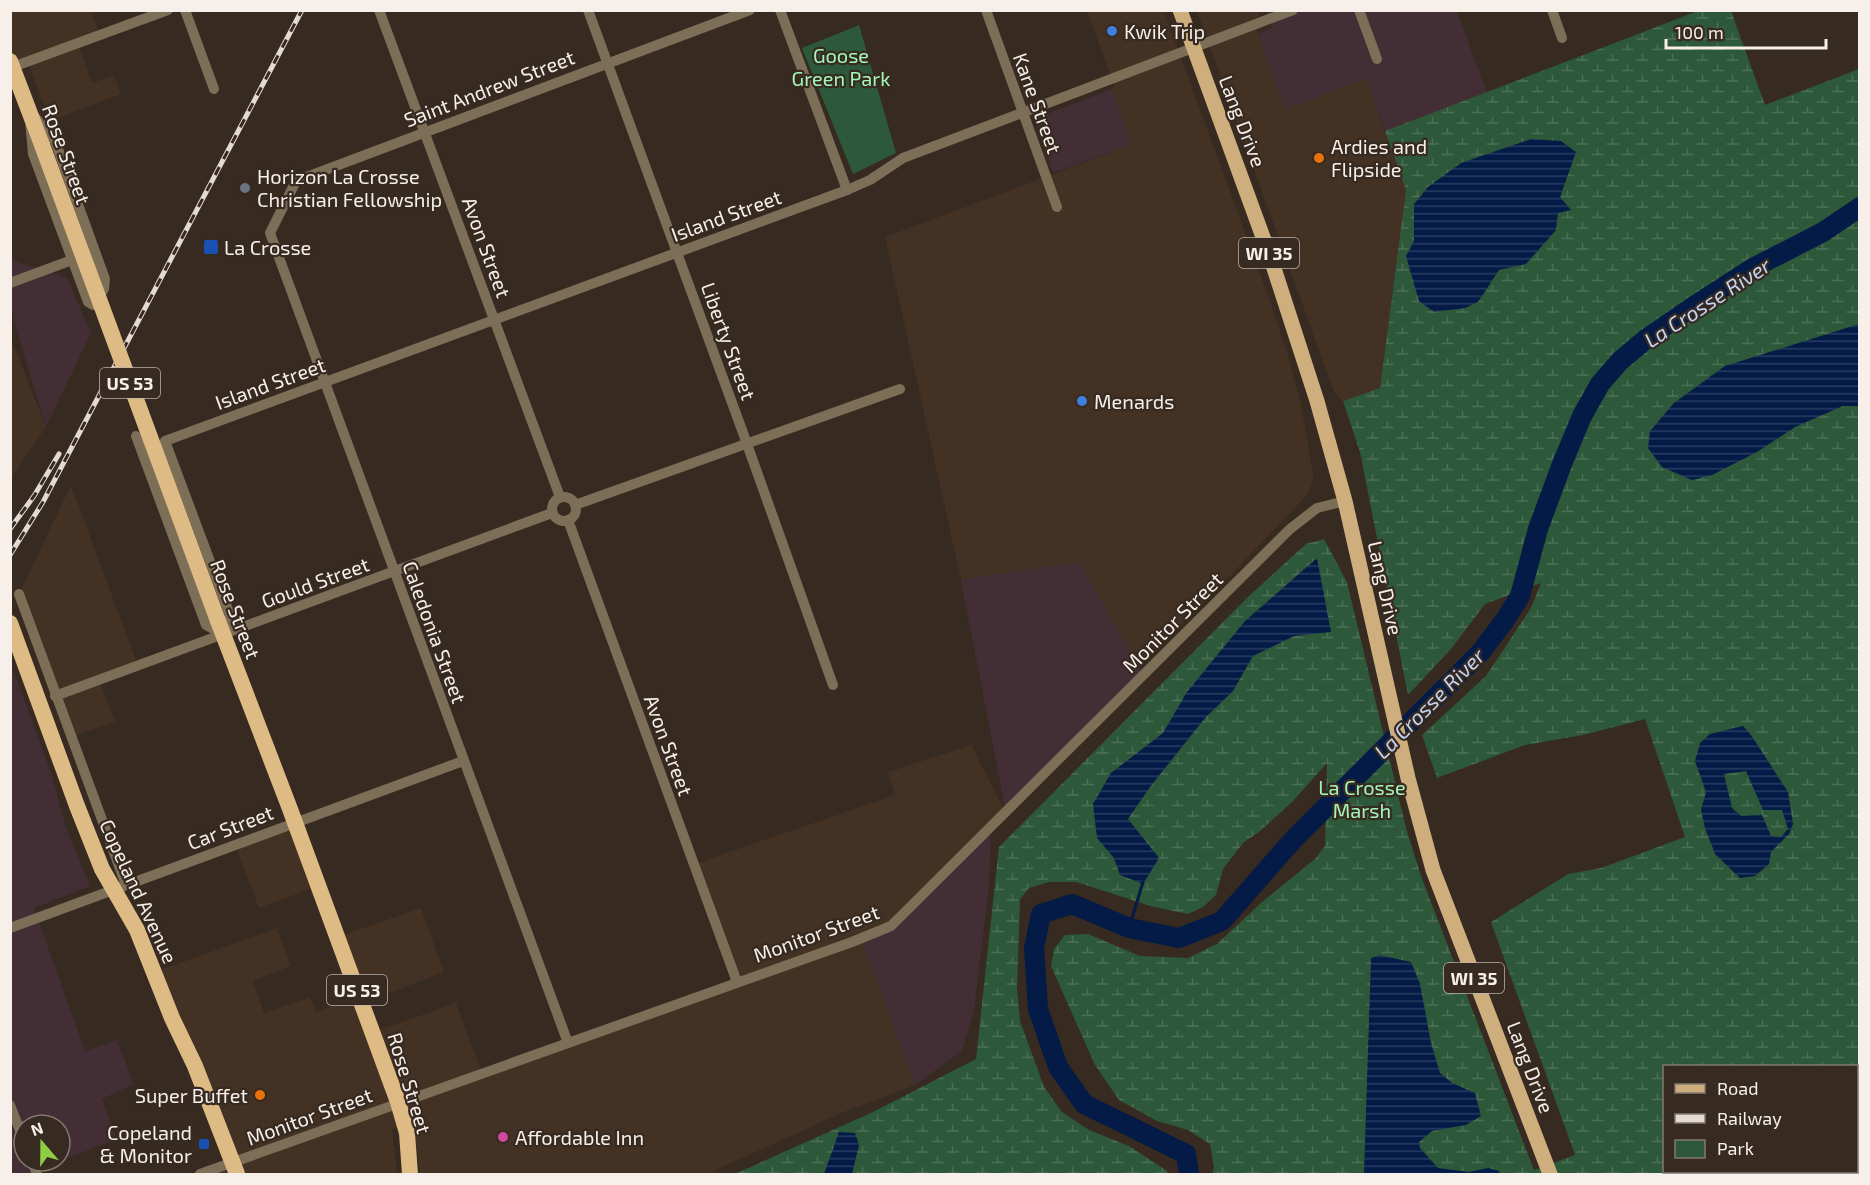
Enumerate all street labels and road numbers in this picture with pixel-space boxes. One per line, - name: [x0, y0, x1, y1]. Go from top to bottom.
- street label: Saint Andrew Street: [400, 44, 578, 132]
- street label: Kane Street: [1009, 49, 1067, 157]
- street label: Lang Drive: [1215, 72, 1271, 170]
- street label: Rose Street: [38, 101, 96, 208]
- street label: Island Street: [668, 184, 785, 246]
- street label: Avon Street: [458, 193, 516, 301]
- road number: WI 35: [1239, 238, 1299, 268]
- street label: Liberty Street: [697, 279, 761, 403]
- street label: Island Street: [212, 352, 329, 414]
- road number: US 53: [100, 368, 160, 398]
- street label: Lang Drive: [1364, 539, 1408, 637]
- street label: Gould Street: [258, 551, 372, 613]
- street label: Rose Street: [206, 556, 266, 662]
- street label: Caledonia Street: [398, 558, 472, 707]
- street label: Monitor Street: [1117, 567, 1227, 677]
- street label: Avon Street: [640, 691, 698, 799]
- street label: Car Street: [184, 800, 277, 854]
- street label: Copeland Avenue: [95, 815, 183, 967]
- street label: Monitor Street: [750, 899, 883, 967]
- road number: WI 35: [1444, 963, 1504, 993]
- road number: US 53: [327, 975, 387, 1005]
- street label: Lang Drive: [1503, 1018, 1559, 1116]
- street label: Rose Street: [383, 1029, 437, 1137]
- street label: Monitor Street: [243, 1082, 376, 1150]

